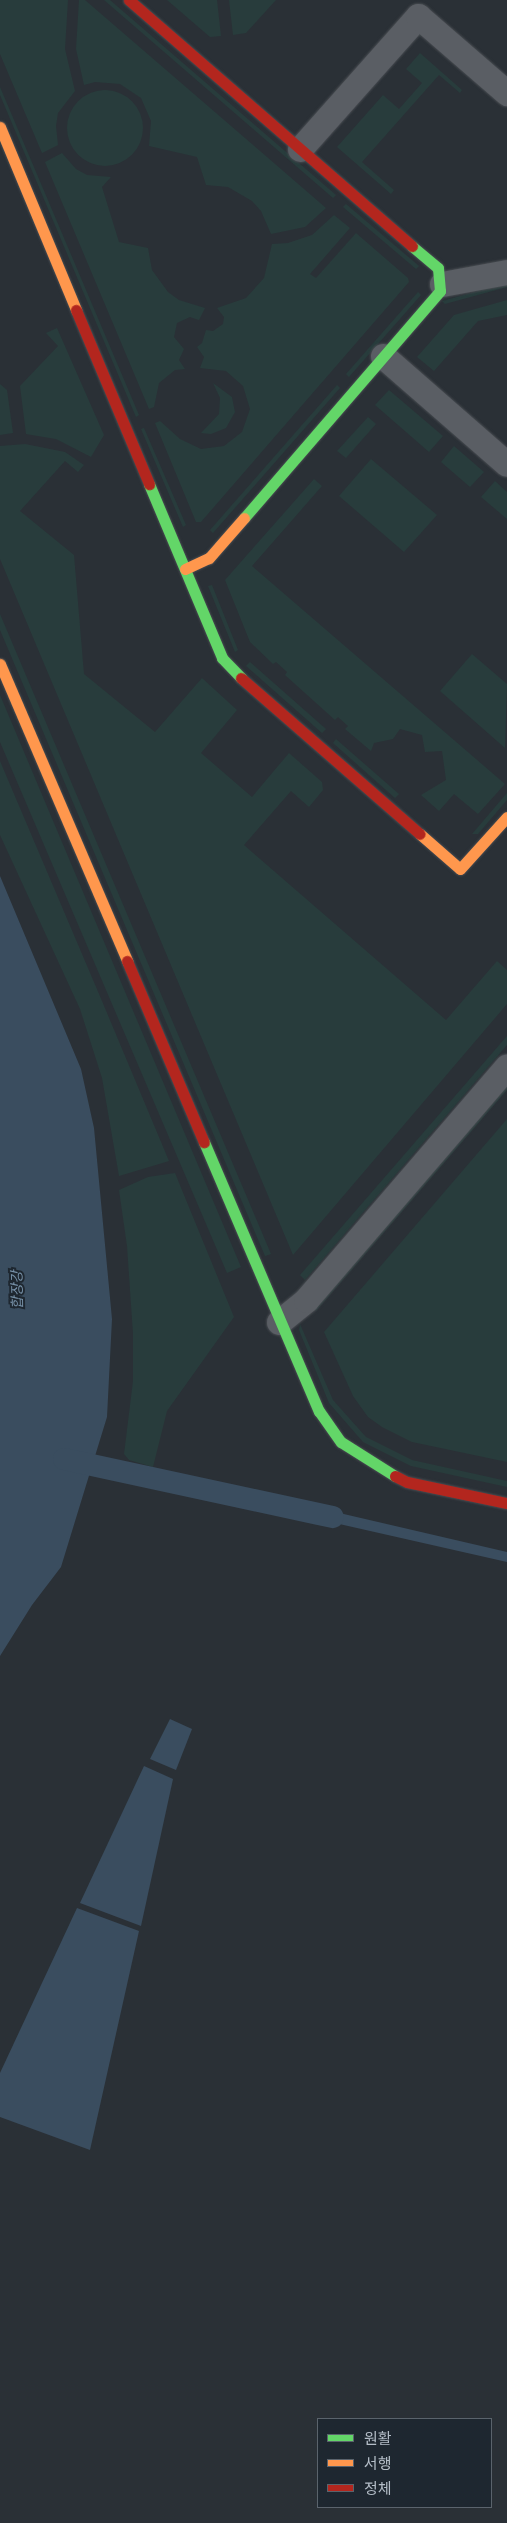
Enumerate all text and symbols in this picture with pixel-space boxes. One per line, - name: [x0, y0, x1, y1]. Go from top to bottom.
- water label: 합장강: [9, 1271, 27, 1309]
- legend: [317, 2418, 492, 2508]
- text: 원활: [364, 2430, 392, 2448]
- text: 서행: [364, 2455, 392, 2473]
- text: 정체: [364, 2480, 392, 2498]

